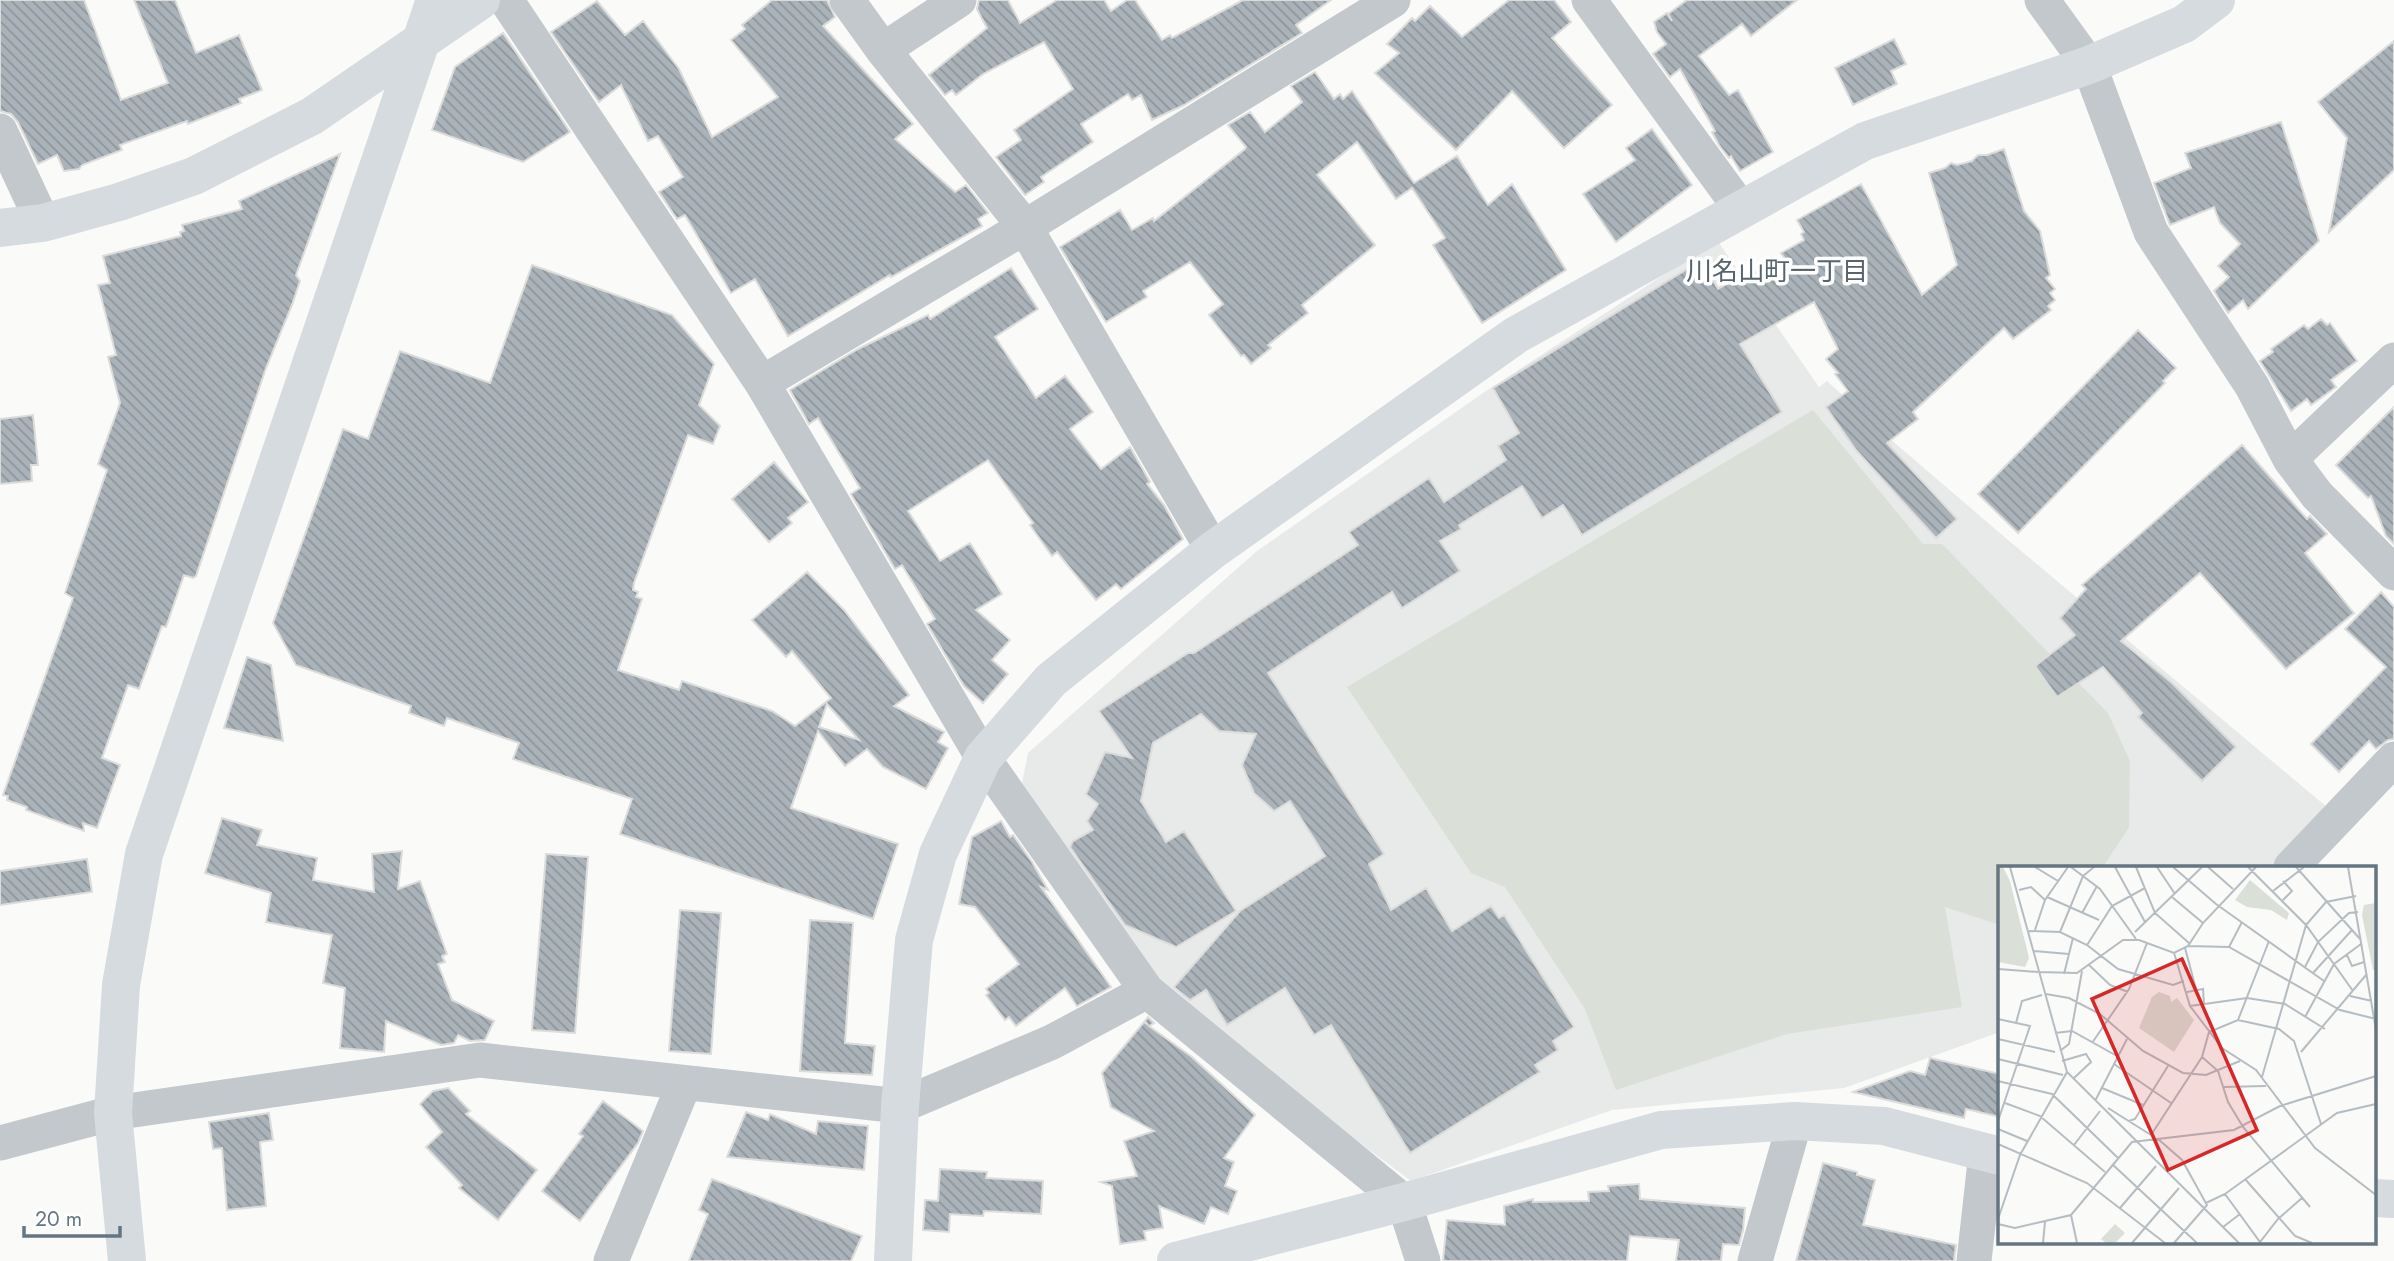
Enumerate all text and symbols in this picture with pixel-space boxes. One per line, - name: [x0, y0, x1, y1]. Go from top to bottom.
- district label: 川名山町一丁目: [1686, 252, 1868, 290]
- inset map: [1998, 866, 2376, 1244]
- scale bar: [24, 1194, 121, 1238]
- text: 20 m: [35, 1204, 82, 1234]

